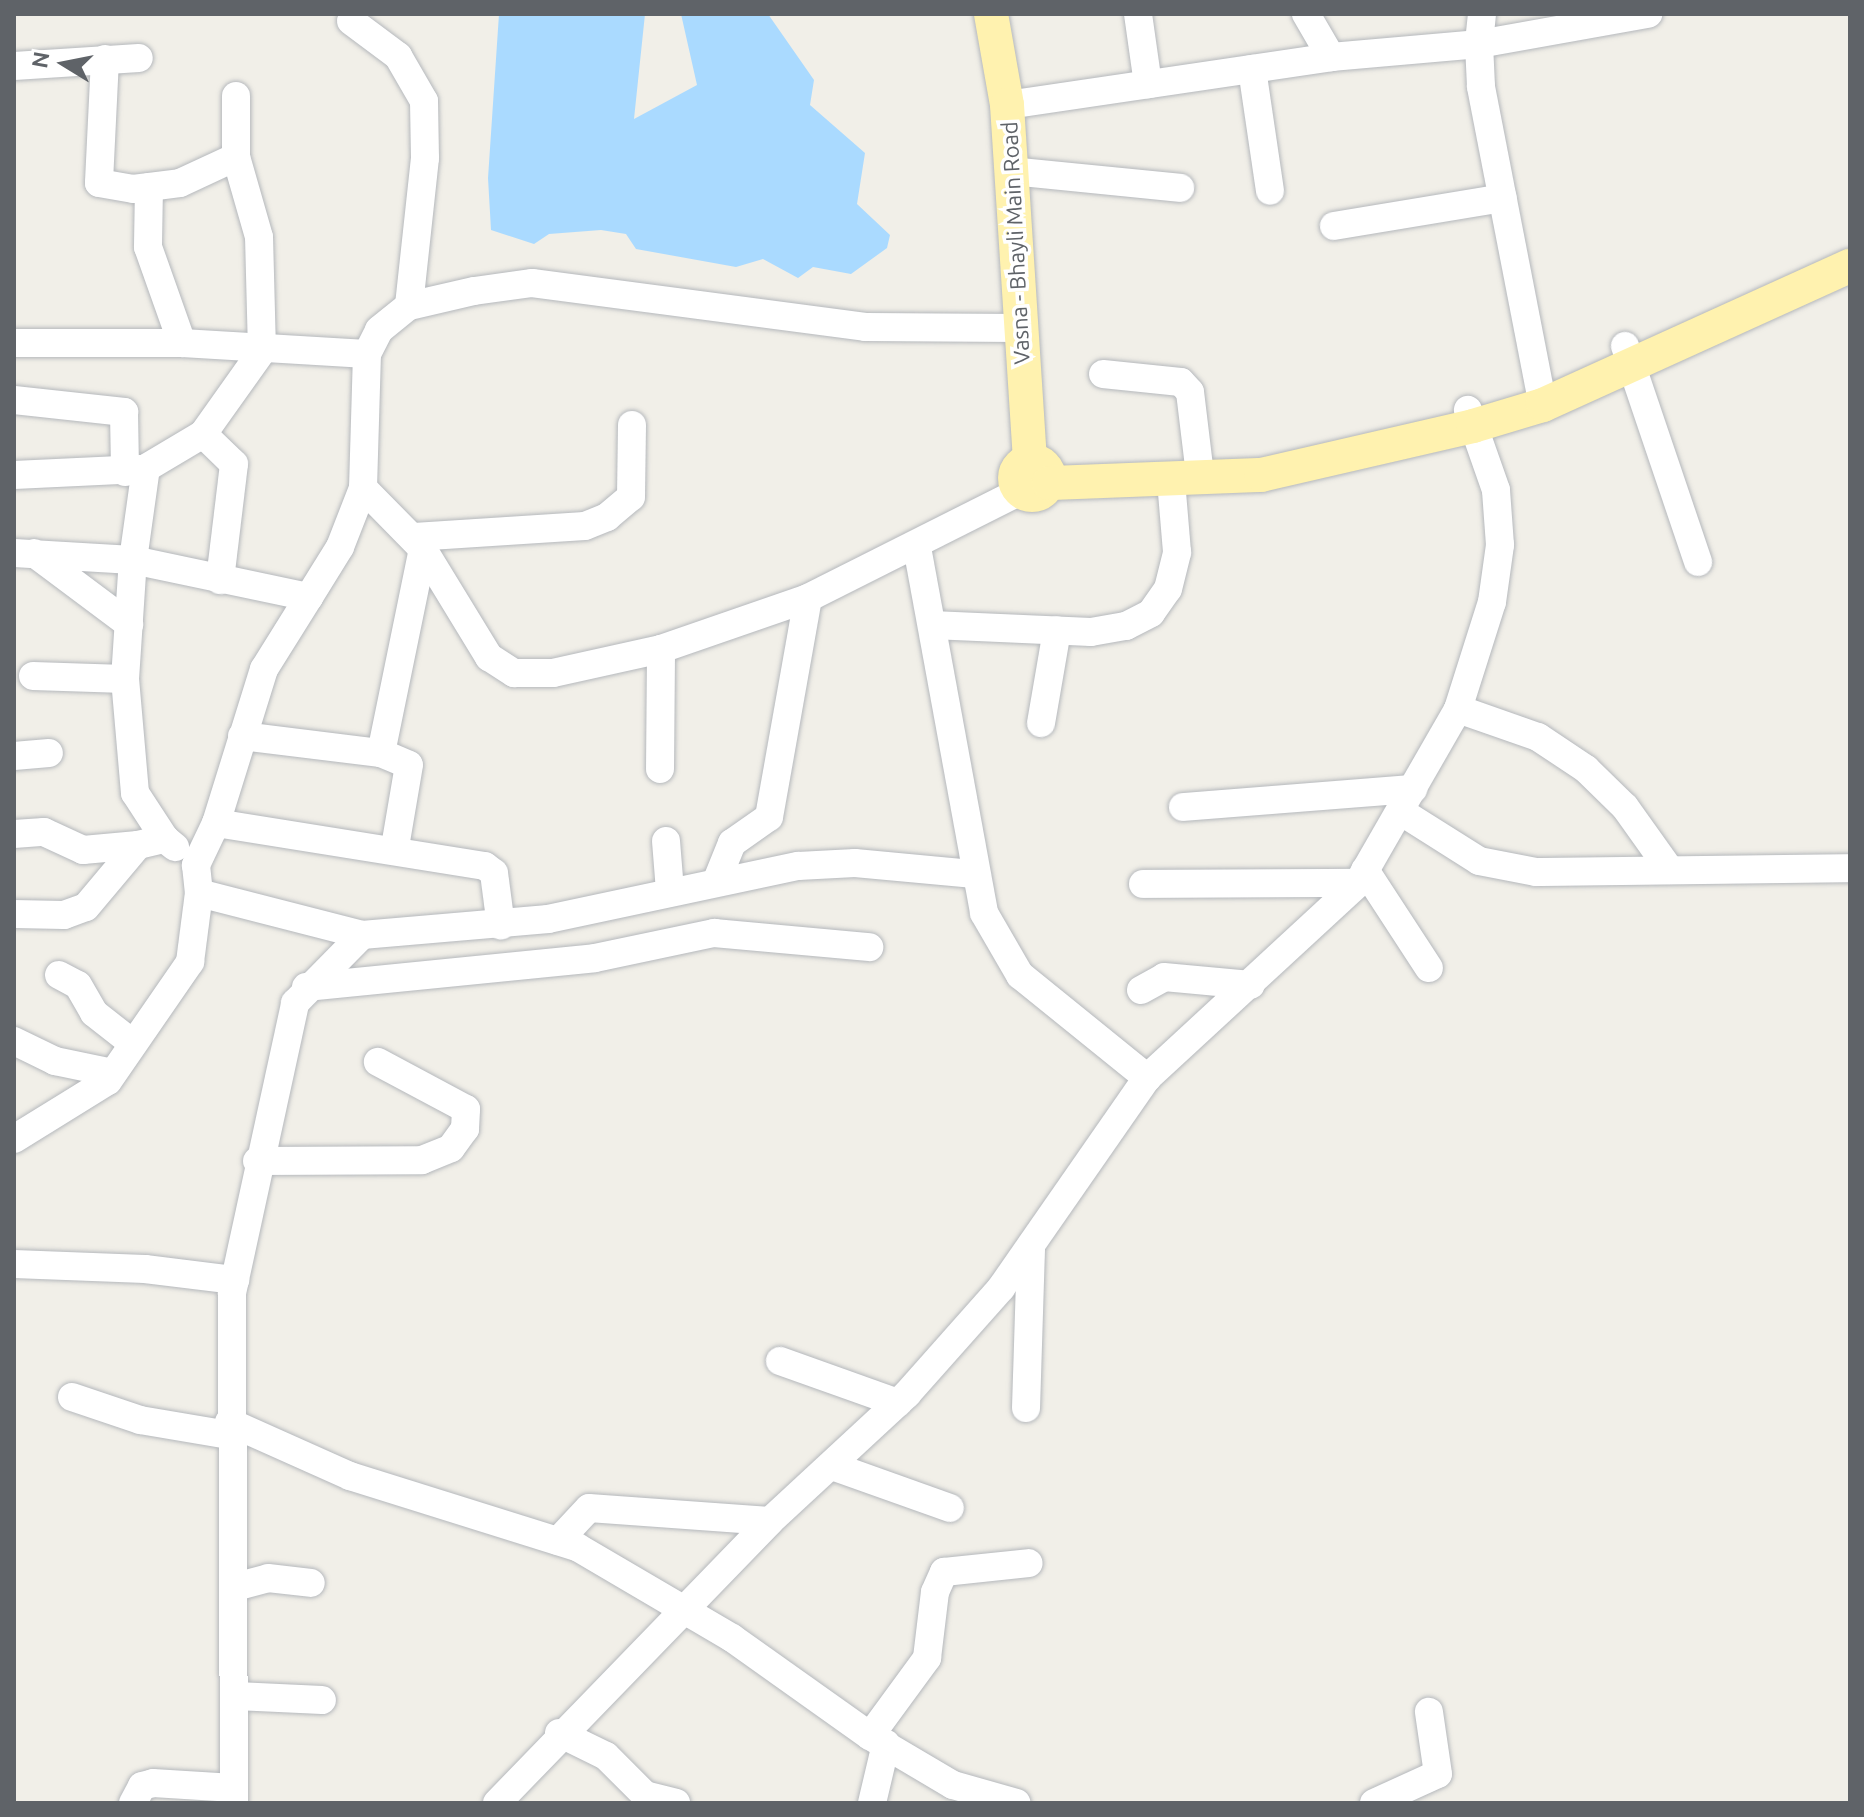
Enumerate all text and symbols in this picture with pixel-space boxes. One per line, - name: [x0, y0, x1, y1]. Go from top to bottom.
- north arrow: [24, 24, 104, 104]
- text: N: [26, 49, 54, 70]
- street label: Vasna - Bhayli Main Road: [995, 121, 1035, 365]

